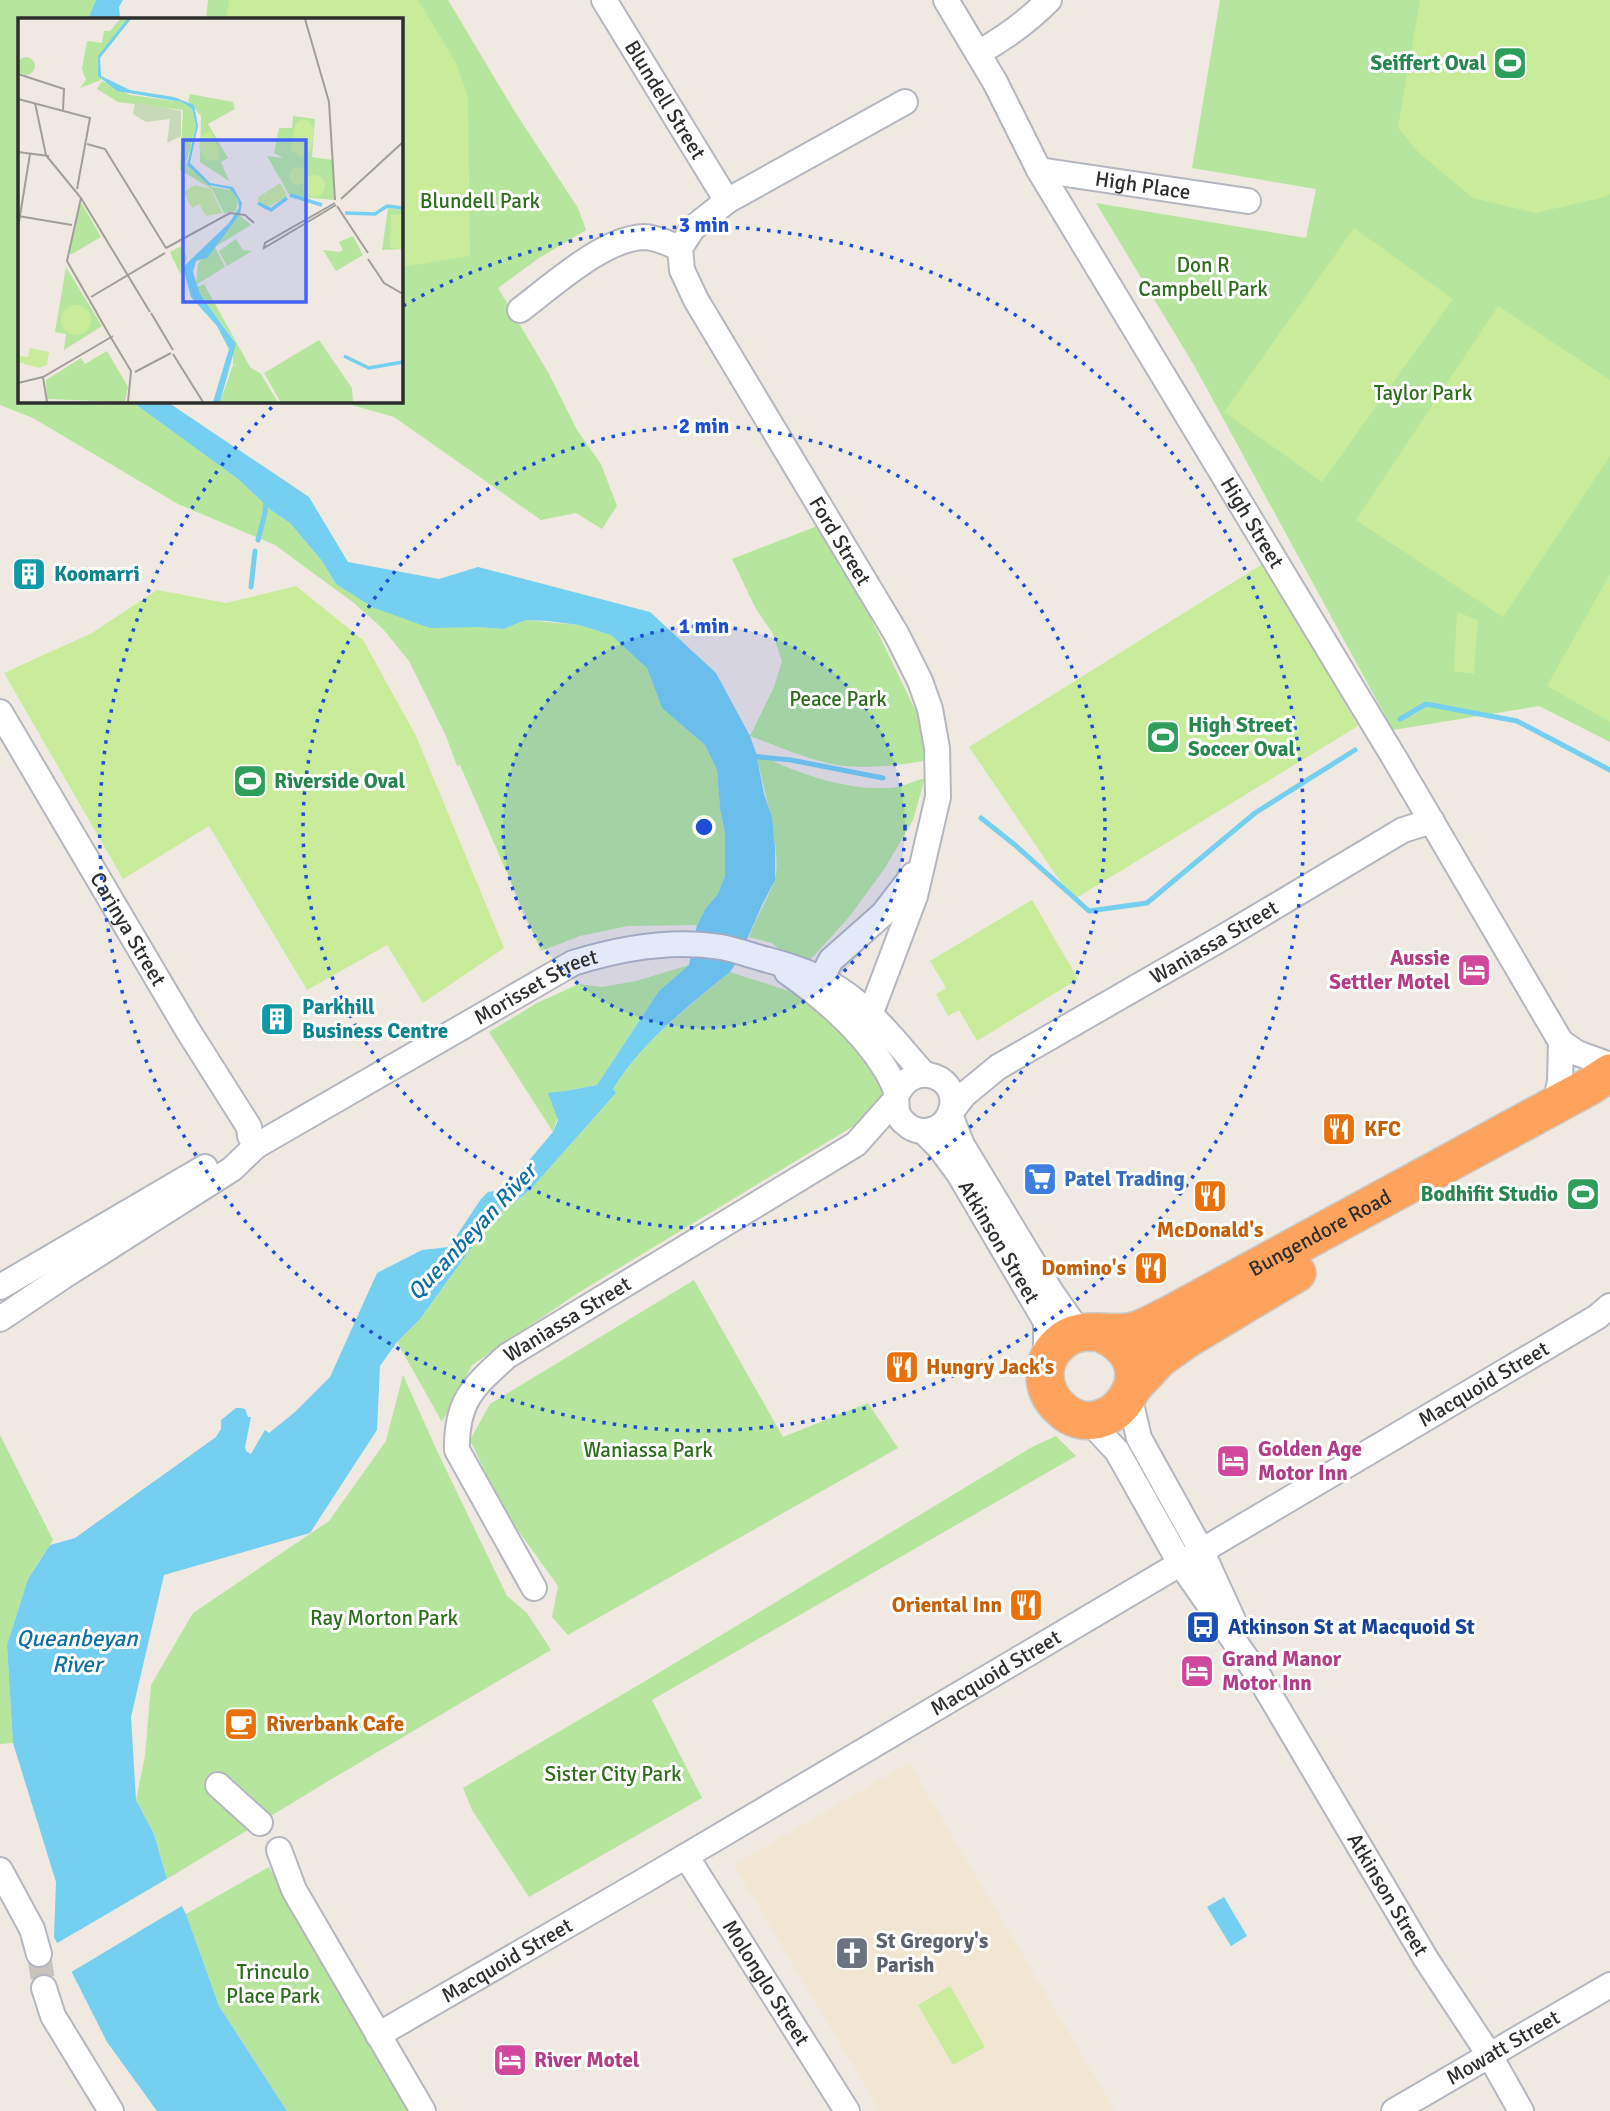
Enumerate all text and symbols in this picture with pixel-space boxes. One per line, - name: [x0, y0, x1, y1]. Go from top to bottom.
- inset map: [18, 18, 402, 402]
- street label: Blundell Street: [619, 36, 711, 164]
- sports icon: Seiffert Oval: [1491, 44, 1529, 82]
- place label: Seiffert Oval: [1370, 50, 1486, 76]
- street label: High Place: [1093, 166, 1192, 205]
- park label: Blundell Park: [420, 188, 541, 214]
- text: 3 min: [679, 212, 729, 238]
- park label: Don R Campbell Park: [1138, 252, 1268, 302]
- park label: Taylor Park: [1374, 380, 1473, 406]
- text: 2 min: [679, 413, 729, 439]
- street label: High Street: [1215, 472, 1290, 573]
- street label: Ford Street: [803, 492, 877, 590]
- building icon: Koomarri: [10, 555, 48, 593]
- place label: Koomarri: [54, 561, 140, 587]
- text: 1 min: [679, 613, 729, 639]
- park label: Peace Park: [789, 686, 887, 712]
- place label: High Street Soccer Oval: [1188, 712, 1295, 762]
- sports icon: High Street Soccer Oval: [1144, 718, 1182, 756]
- sports icon: Riverside Oval: [231, 762, 269, 800]
- place label: Riverside Oval: [274, 768, 405, 794]
- centre of rings: [692, 815, 716, 839]
- street label: Carinya Street: [84, 867, 172, 991]
- street label: Waniassa Street: [1145, 895, 1283, 990]
- street label: Morisset Street: [469, 943, 601, 1030]
- place label: Aussie Settler Motel: [1329, 945, 1450, 995]
- hotel icon: Aussie Settler Motel: [1455, 951, 1493, 989]
- place label: Parkhill Business Centre: [302, 994, 448, 1044]
- building icon: Parkhill Business Centre: [258, 1000, 296, 1038]
- restaurant icon: KFC: [1320, 1110, 1358, 1148]
- place label: KFC: [1364, 1116, 1401, 1142]
- water label: Queanbeyan River: [401, 1155, 545, 1306]
- supermarket icon: Patel Trading: [1021, 1160, 1059, 1198]
- place label: Patel Trading: [1064, 1166, 1185, 1192]
- sports icon: Bodhifit Studio: [1564, 1175, 1602, 1213]
- street label: Atkinson Street: [953, 1176, 1045, 1308]
- restaurant icon: McDonald's: [1191, 1177, 1229, 1215]
- place label: Bodhifit Studio: [1421, 1181, 1558, 1207]
- street label: Bungendore Road: [1244, 1184, 1396, 1282]
- place label: McDonald's: [1157, 1217, 1263, 1243]
- restaurant icon: Domino's: [1132, 1249, 1170, 1287]
- place label: Domino's: [1041, 1255, 1126, 1281]
- street label: Waniassa Street: [499, 1271, 636, 1368]
- street label: Macquoid Street: [1414, 1335, 1554, 1433]
- restaurant icon: Hungry Jack's: [883, 1348, 921, 1386]
- place label: Hungry Jack's: [926, 1354, 1054, 1380]
- place label: Golden Age Motor Inn: [1258, 1436, 1362, 1486]
- park label: Waniassa Park: [583, 1437, 713, 1463]
- hotel icon: Golden Age Motor Inn: [1214, 1442, 1252, 1480]
- restaurant icon: Oriental Inn: [1007, 1586, 1045, 1624]
- place label: Oriental Inn: [892, 1592, 1002, 1618]
- park label: Ray Morton Park: [310, 1605, 458, 1631]
- bus stop icon: Atkinson St at Macquoid St: [1184, 1608, 1222, 1646]
- place label: Atkinson St at Macquoid St: [1228, 1614, 1475, 1640]
- water label: Queanbeyan River: [16, 1624, 139, 1679]
- street label: Macquoid Street: [926, 1624, 1066, 1721]
- place label: Grand Manor Motor Inn: [1222, 1646, 1342, 1696]
- hotel icon: Grand Manor Motor Inn: [1178, 1652, 1216, 1690]
- cafe icon: Riverbank Cafe: [222, 1705, 260, 1743]
- place label: Riverbank Cafe: [266, 1711, 404, 1737]
- park label: Sister City Park: [544, 1761, 682, 1787]
- street label: Atkinson Street: [1341, 1828, 1434, 1961]
- street label: Macquoid Street: [437, 1912, 577, 2008]
- street label: Molonglo Street: [717, 1915, 815, 2050]
- place label: St Gregory's Parish: [876, 1928, 988, 1978]
- church icon: St Gregory's Parish: [833, 1934, 871, 1972]
- park label: Trinculo Place Park: [226, 1959, 320, 2009]
- street label: Mowatt Street: [1441, 2004, 1564, 2091]
- hotel icon: River Motel: [491, 2041, 529, 2079]
- place label: River Motel: [534, 2047, 640, 2073]

